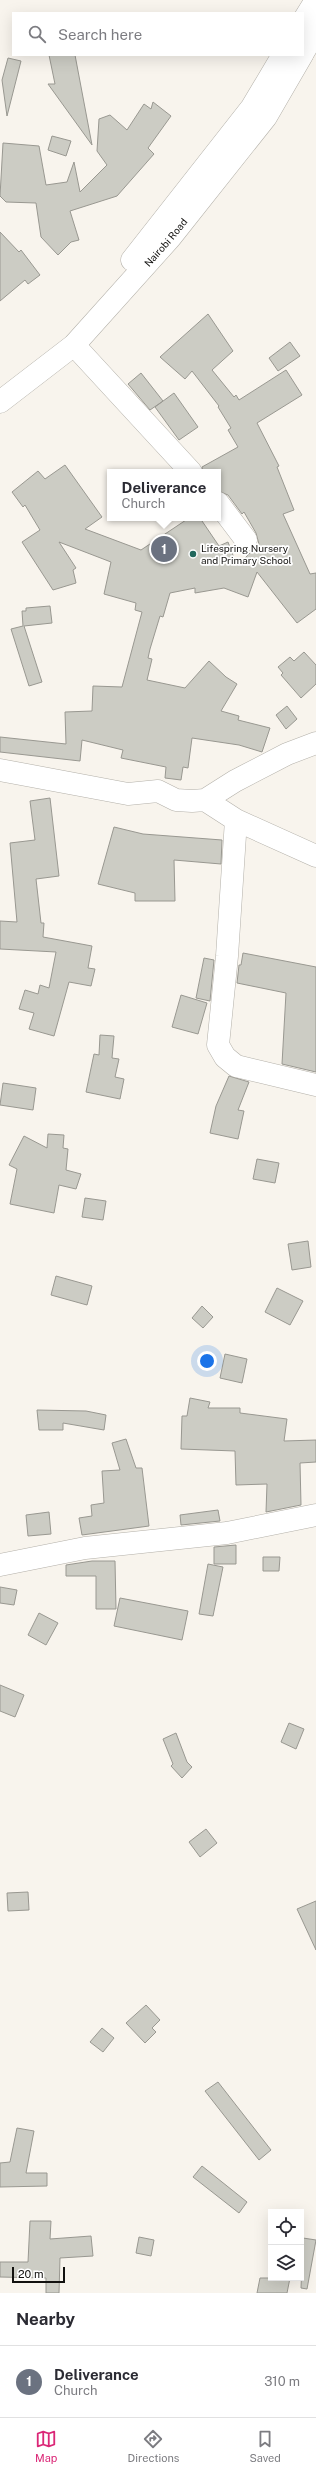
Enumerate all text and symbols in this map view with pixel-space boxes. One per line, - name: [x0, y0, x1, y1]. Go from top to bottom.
- search box: [12, 12, 304, 56]
- icon: search: [26, 23, 48, 45]
- text: Search here: [58, 26, 142, 43]
- street label: Nairobi Road: [141, 216, 189, 269]
- popup: [107, 469, 221, 521]
- text: Deliverance: [122, 479, 206, 496]
- text: Church: [122, 496, 165, 511]
- pin: 1: [151, 534, 177, 564]
- place label: Lifespring Nursery and Primary School: [201, 542, 292, 566]
- marker: Lifespring Nursery and Primary School: [188, 549, 198, 559]
- your location: [197, 1351, 217, 1371]
- map controls: [268, 2209, 304, 2281]
- button: locate: [268, 2209, 304, 2245]
- button: layers: [268, 2245, 304, 2281]
- scale bar: [12, 2265, 65, 2284]
- text: 20 m: [18, 2268, 43, 2280]
- text: Nearby: [16, 2309, 75, 2329]
- text: Deliverance: [54, 2366, 139, 2383]
- text: 1: [26, 2374, 32, 2389]
- text: 310 m: [264, 2374, 300, 2389]
- text: Church: [54, 2383, 98, 2398]
- tab: Map: [35, 2428, 57, 2464]
- tab: Directions: [128, 2428, 179, 2464]
- tab: Saved: [249, 2428, 281, 2464]

